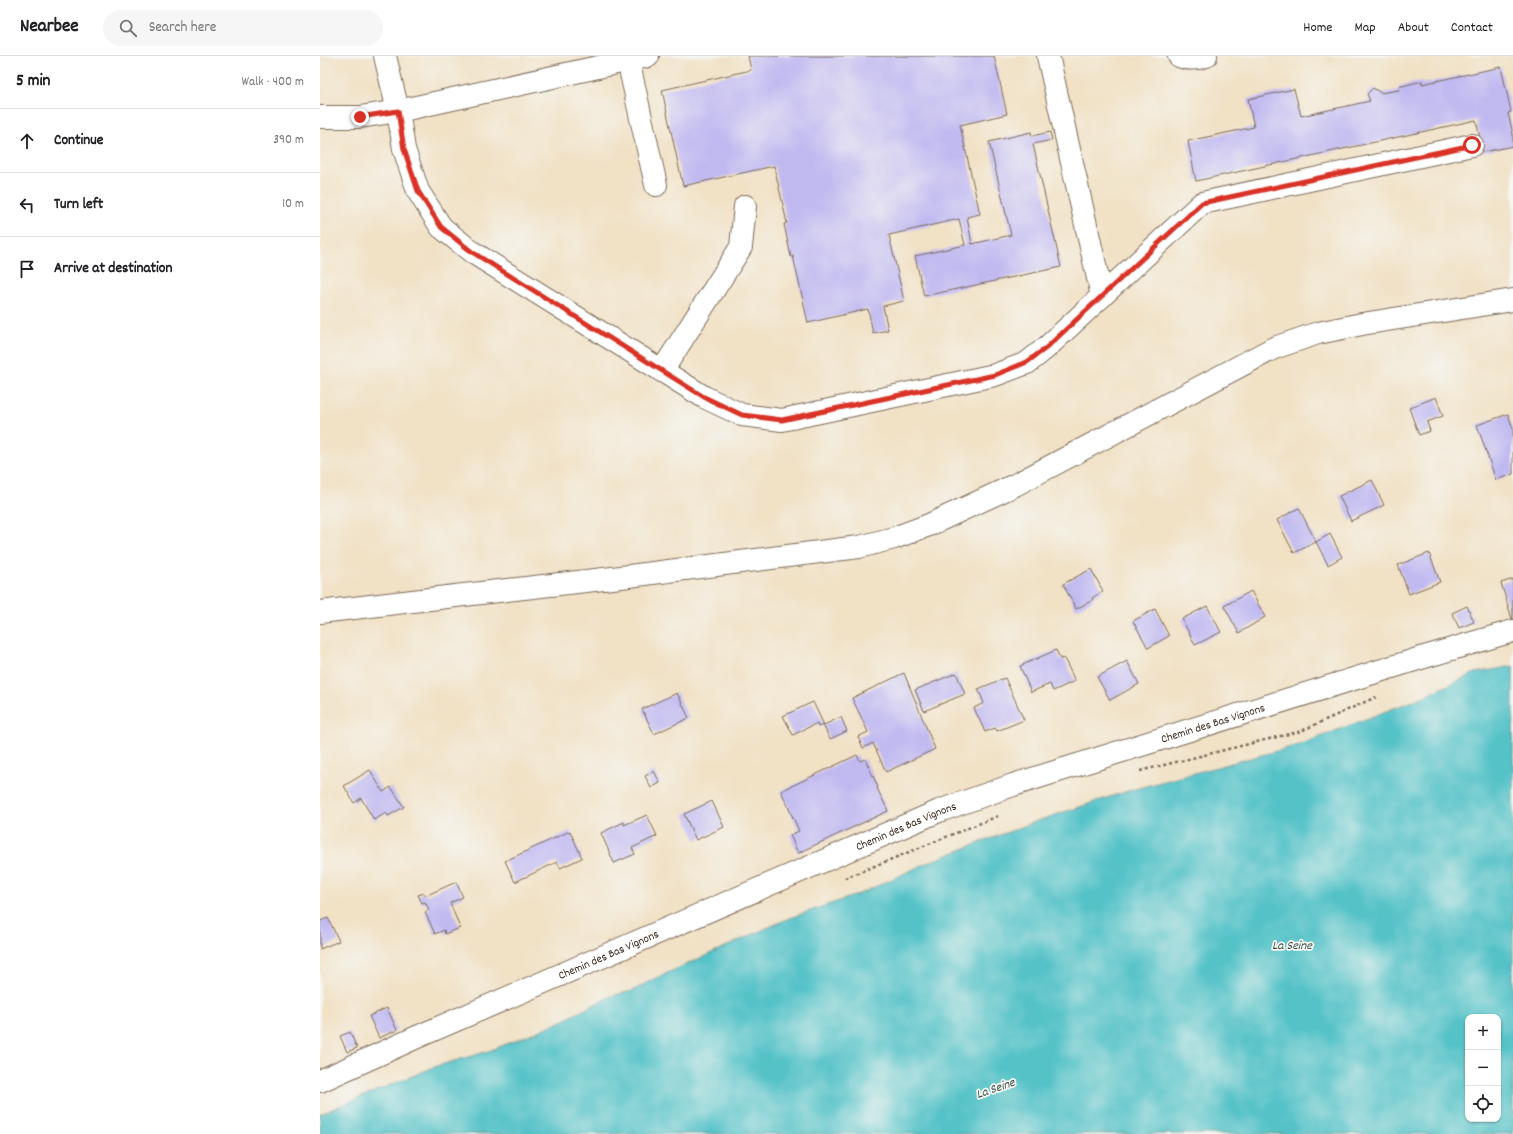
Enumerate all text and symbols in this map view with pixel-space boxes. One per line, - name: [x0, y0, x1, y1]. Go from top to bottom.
- search box: [103, 10, 383, 46]
- text: Nearbee: [20, 14, 79, 41]
- icon: search: [117, 17, 139, 39]
- text: Search here: [149, 17, 216, 39]
- text: Home: [1303, 18, 1332, 38]
- text: Map: [1354, 18, 1376, 38]
- text: About: [1398, 18, 1429, 38]
- text: Contact: [1451, 18, 1493, 38]
- text: 5 min: [16, 70, 50, 94]
- text: Walk · 400 m: [242, 73, 304, 92]
- route end: [351, 108, 369, 126]
- icon: ahead: [16, 130, 38, 152]
- text: Continue: [54, 130, 103, 152]
- text: 390 m: [273, 131, 304, 150]
- route start: [1463, 136, 1481, 154]
- icon: left: [16, 194, 38, 216]
- text: Turn left: [54, 194, 103, 216]
- text: 10 m: [282, 195, 304, 214]
- icon: arrive: [16, 258, 38, 280]
- text: Arrive at destination: [54, 258, 172, 280]
- street label: Chemin des Bas Vignons: [1159, 700, 1267, 748]
- street label: Chemin des Bas Vignons: [853, 799, 959, 856]
- street label: Chemin des Bas Vignons: [556, 926, 662, 985]
- water label: La Seine: [1272, 937, 1313, 956]
- map controls: [1465, 1014, 1501, 1122]
- button: +: [1465, 1014, 1501, 1050]
- button: −: [1465, 1050, 1501, 1086]
- water label: La Seine: [974, 1073, 1019, 1105]
- button: locate: [1465, 1086, 1501, 1122]

